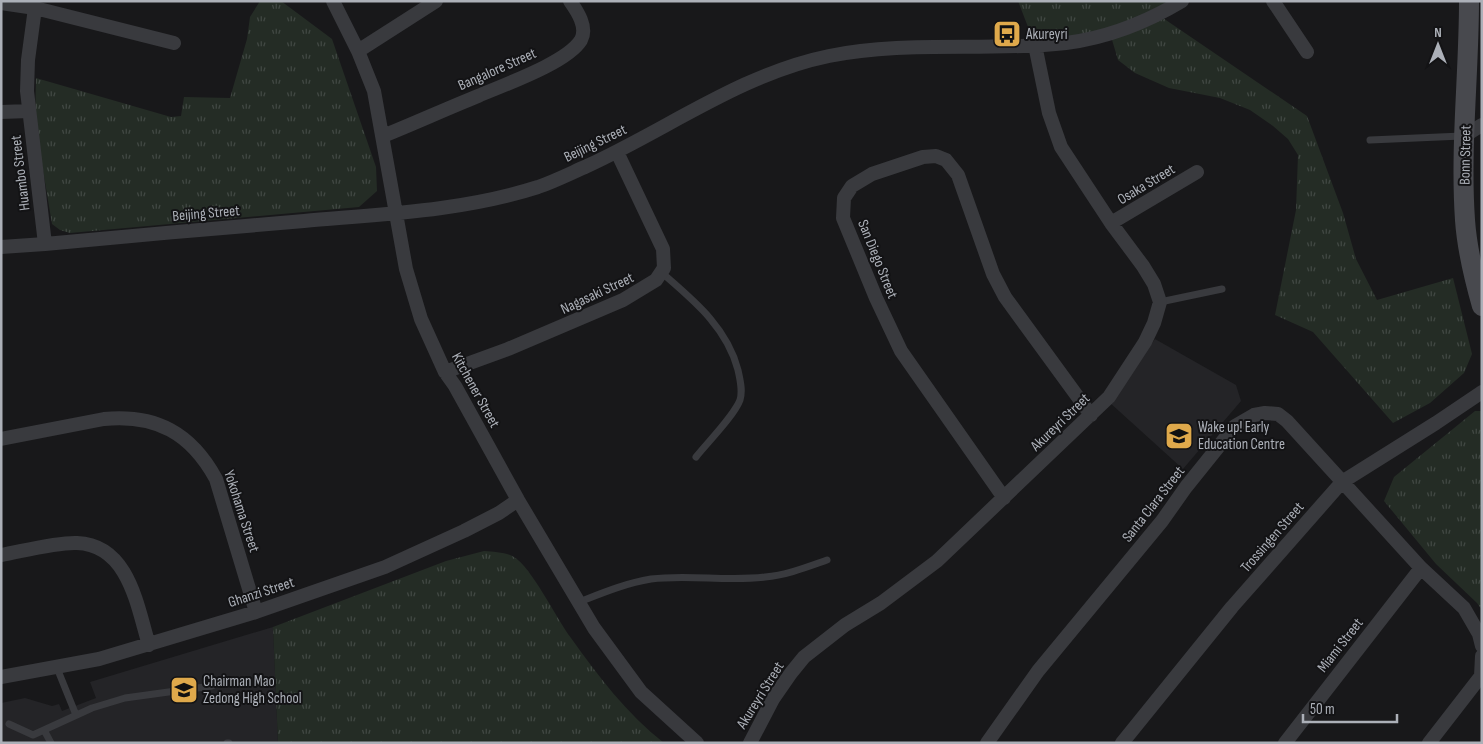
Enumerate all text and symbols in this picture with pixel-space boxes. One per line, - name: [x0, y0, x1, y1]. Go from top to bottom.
- bus stop icon: Akureyri: [992, 19, 1022, 49]
- north arrow: [1413, 20, 1463, 70]
- text: N: [1434, 24, 1442, 41]
- place label: Akureyri: [1025, 25, 1068, 44]
- street label: Bangalore Street: [455, 44, 540, 95]
- street label: Beijing Street: [561, 120, 630, 167]
- street label: Bonn Street: [1455, 125, 1476, 185]
- street label: Huambo Street: [6, 134, 35, 212]
- street label: Osaka Street: [1114, 160, 1179, 209]
- street label: Beijing Street: [172, 201, 241, 226]
- street label: San Diego Street: [853, 217, 902, 302]
- street label: Nagasaki Street: [558, 268, 637, 319]
- street label: Kitchener Street: [447, 349, 504, 432]
- street label: Akureyri Street: [1026, 389, 1094, 456]
- place label: Wake up! Early Education Centre: [1198, 418, 1285, 454]
- school or university icon: Wake up! Early Education Centre: [1164, 421, 1194, 451]
- street label: Santa Clara Street: [1118, 462, 1189, 546]
- street label: Yokohama Street: [219, 468, 264, 555]
- street label: Trossingen Street: [1237, 498, 1309, 577]
- street label: Ghanzi Street: [226, 573, 297, 612]
- street label: Miami Street: [1313, 614, 1368, 676]
- street label: Akureyri Street: [732, 658, 789, 733]
- place label: Chairman Mao Zedong High School: [203, 672, 302, 708]
- school or university icon: Chairman Mao Zedong High School: [169, 675, 199, 705]
- scale bar: [1303, 692, 1397, 724]
- text: 50 m: [1310, 700, 1335, 719]

